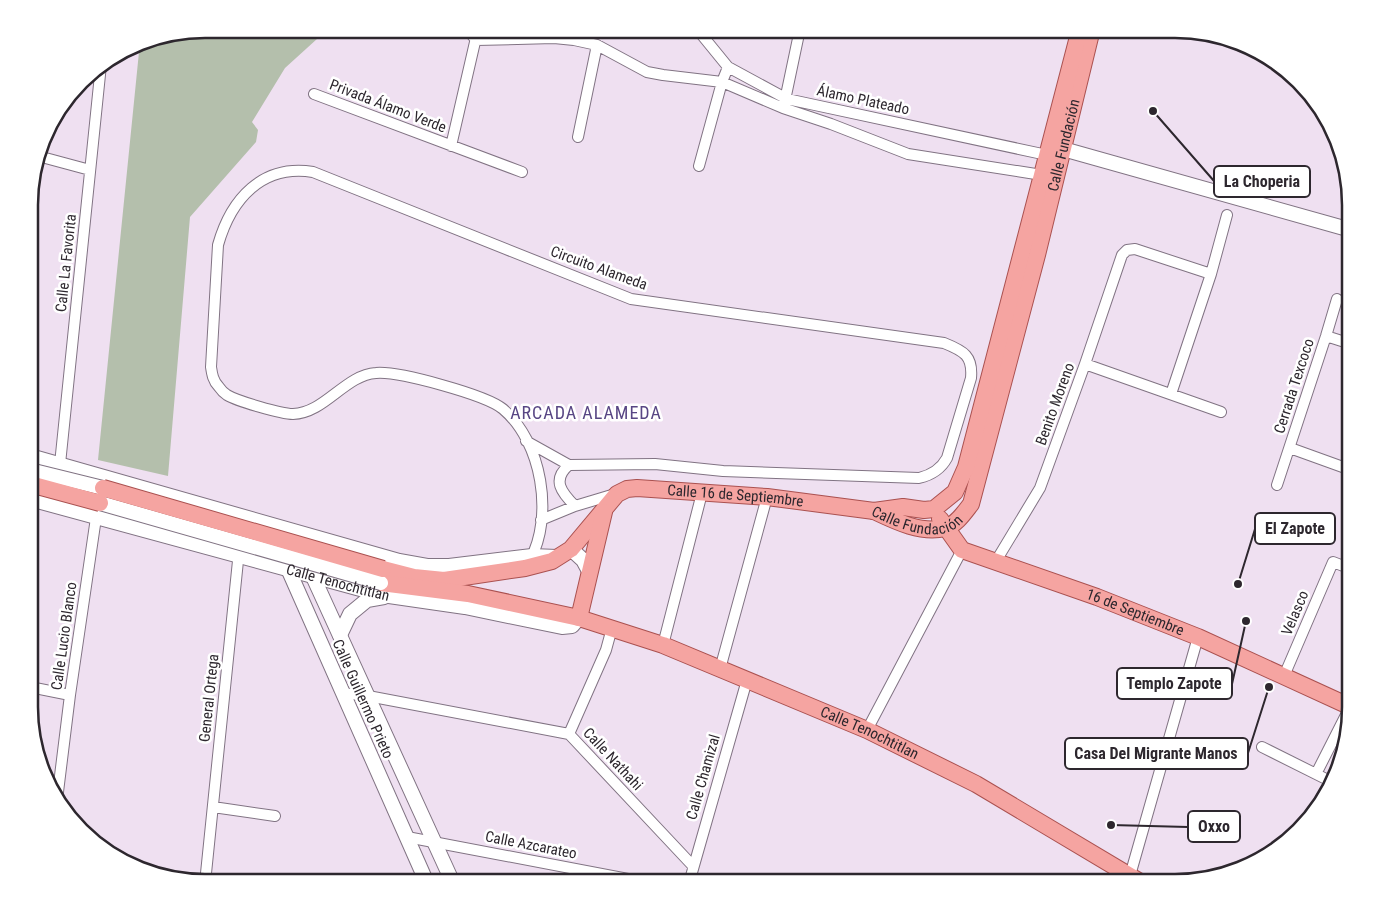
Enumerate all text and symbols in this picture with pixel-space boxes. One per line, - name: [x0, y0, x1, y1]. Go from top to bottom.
- street label: Privada Álamo Verde: [327, 75, 449, 137]
- street label: Álamo Plateado: [815, 81, 911, 119]
- street label: Calle Fundación: [1044, 97, 1084, 193]
- callout: La Choperia: [1214, 166, 1310, 197]
- text: La Choperia: [1224, 172, 1301, 191]
- street label: Calle La Favorita: [52, 213, 80, 313]
- street label: Circuito Alameda: [548, 242, 650, 294]
- street label: Cerrada Texcoco: [1270, 336, 1318, 436]
- street label: Benito Moreno: [1032, 360, 1078, 448]
- district label: ARCADA ALAMEDA: [510, 402, 662, 423]
- street label: Calle 16 de Septiembre: [667, 481, 805, 511]
- street label: Calle Fundación: [869, 502, 967, 539]
- callout: El Zapote: [1255, 513, 1335, 544]
- text: El Zapote: [1265, 519, 1325, 538]
- street label: Calle Tenochtitlan: [284, 560, 391, 605]
- street label: Calle Lucio Blanco: [48, 581, 80, 691]
- street label: 16 de Septiembre: [1084, 585, 1187, 640]
- street label: Velasco: [1278, 588, 1312, 638]
- street label: Calle Guillermo Prieto: [329, 637, 397, 761]
- street label: General Ortega: [195, 653, 223, 743]
- callout: Templo Zapote: [1117, 668, 1232, 699]
- text: Templo Zapote: [1126, 674, 1222, 693]
- street label: Calle Tenochtitlan: [818, 703, 922, 763]
- street label: Calle Nathahi: [579, 724, 647, 794]
- street label: Calle Chamizal: [682, 732, 724, 822]
- callout: Casa Del Migrante Manos: [1065, 738, 1248, 769]
- text: Casa Del Migrante Manos: [1074, 744, 1238, 763]
- callout: Oxxo: [1188, 811, 1240, 842]
- text: Oxxo: [1198, 817, 1230, 836]
- street label: Calle Azcarateo: [484, 827, 578, 863]

